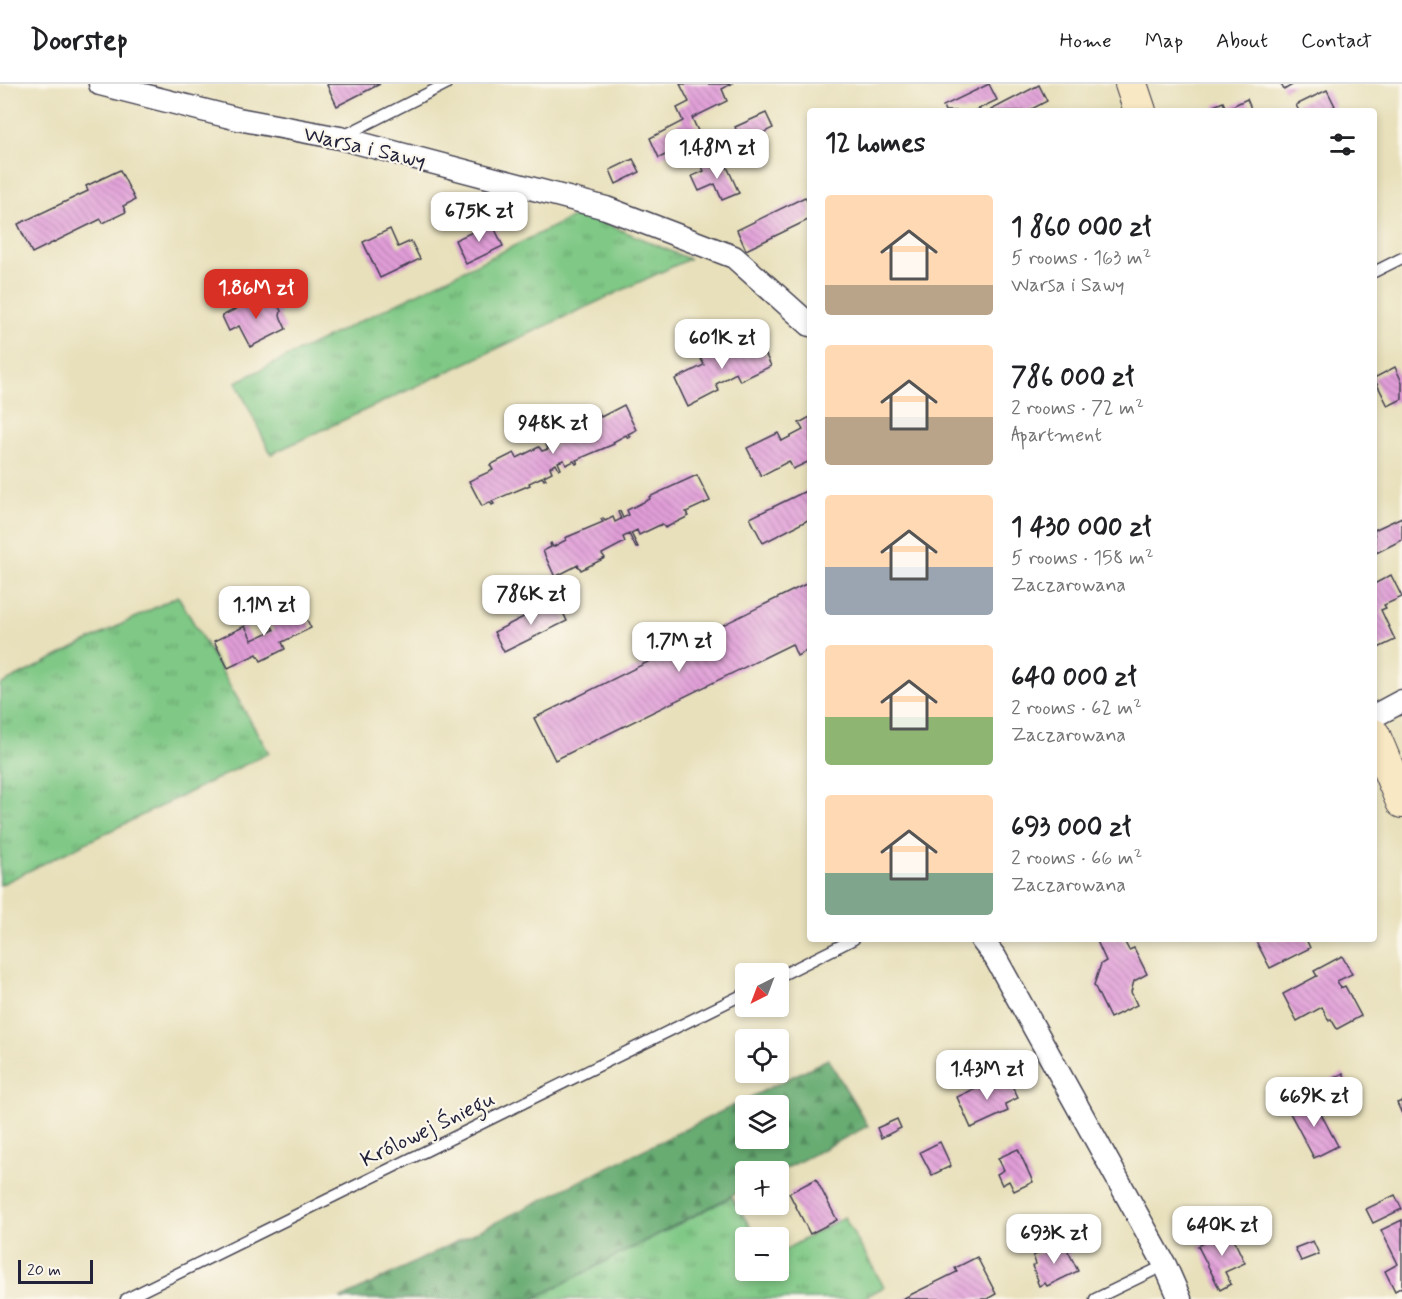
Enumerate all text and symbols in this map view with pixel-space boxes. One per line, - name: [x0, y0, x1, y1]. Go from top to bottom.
- text: Doorstep: [30, 23, 128, 60]
- text: Home: [1060, 27, 1112, 55]
- text: Map: [1145, 27, 1183, 55]
- text: About: [1216, 27, 1268, 55]
- text: Contact: [1301, 27, 1372, 55]
- street label: Warsa i Sawy: [301, 120, 428, 176]
- text: 12 homes: [825, 127, 925, 161]
- icon: filters: [1326, 128, 1359, 161]
- pin: 1.48M zł: [655, 129, 779, 180]
- text: 1.48M zł: [679, 135, 755, 162]
- pin: 675K zł: [424, 192, 534, 243]
- text: 675K zł: [445, 198, 513, 225]
- text: 1 860 000 zł: [1011, 211, 1151, 245]
- icon: home: [873, 219, 945, 291]
- text: 5 rooms · 163 m²: [1011, 245, 1151, 272]
- pin: 1.86M zł: [194, 269, 318, 320]
- text: Warsa i Sawy: [1011, 272, 1124, 299]
- text: 1.86M zł: [218, 275, 294, 302]
- pin: 601K zł: [667, 319, 777, 370]
- text: 601K zł: [689, 325, 755, 352]
- text: 786 000 zł: [1011, 361, 1134, 395]
- icon: home: [873, 369, 945, 441]
- text: 2 rooms · 72 m²: [1011, 395, 1144, 422]
- pin: 948K zł: [498, 404, 608, 455]
- text: 948K zł: [518, 410, 588, 437]
- text: Apartment: [1011, 422, 1102, 449]
- text: 1 430 000 zł: [1011, 511, 1151, 545]
- icon: home: [873, 519, 945, 591]
- text: 5 rooms · 158 m²: [1011, 545, 1154, 572]
- text: Zaczarowana: [1011, 572, 1126, 599]
- pin: 786K zł: [476, 575, 586, 626]
- text: 786K zł: [496, 581, 566, 608]
- pin: 1.1M zł: [209, 586, 319, 637]
- text: 1.1M zł: [233, 592, 295, 619]
- pin: 1.7M zł: [624, 622, 734, 673]
- text: 1.7M zł: [646, 628, 712, 655]
- text: 640 000 zł: [1011, 661, 1136, 695]
- icon: home: [873, 669, 945, 741]
- text: 2 rooms · 62 m²: [1011, 695, 1142, 722]
- text: Zaczarowana: [1011, 722, 1126, 749]
- text: 693 000 zł: [1011, 811, 1131, 845]
- icon: home: [873, 819, 945, 891]
- text: 2 rooms · 66 m²: [1011, 845, 1142, 872]
- text: Zaczarowana: [1011, 872, 1126, 899]
- north arrow: [735, 963, 789, 1017]
- map controls: [735, 963, 789, 1281]
- button: locate: [735, 1029, 789, 1083]
- pin: 1.43M zł: [925, 1050, 1049, 1101]
- text: 1.43M zł: [950, 1056, 1024, 1083]
- pin: 669K zł: [1259, 1077, 1369, 1128]
- text: 669K zł: [1280, 1083, 1348, 1110]
- street label: Królowej Śniegu: [356, 1084, 501, 1177]
- button: layers: [735, 1095, 789, 1149]
- button: +: [735, 1161, 789, 1215]
- pin: 640K zł: [1167, 1206, 1277, 1257]
- text: 640K zł: [1186, 1212, 1258, 1239]
- pin: 693K zł: [999, 1214, 1109, 1265]
- text: 693K zł: [1020, 1220, 1088, 1247]
- button: −: [735, 1227, 789, 1281]
- scale bar: [18, 1257, 93, 1284]
- text: 20 m: [27, 1260, 61, 1281]

